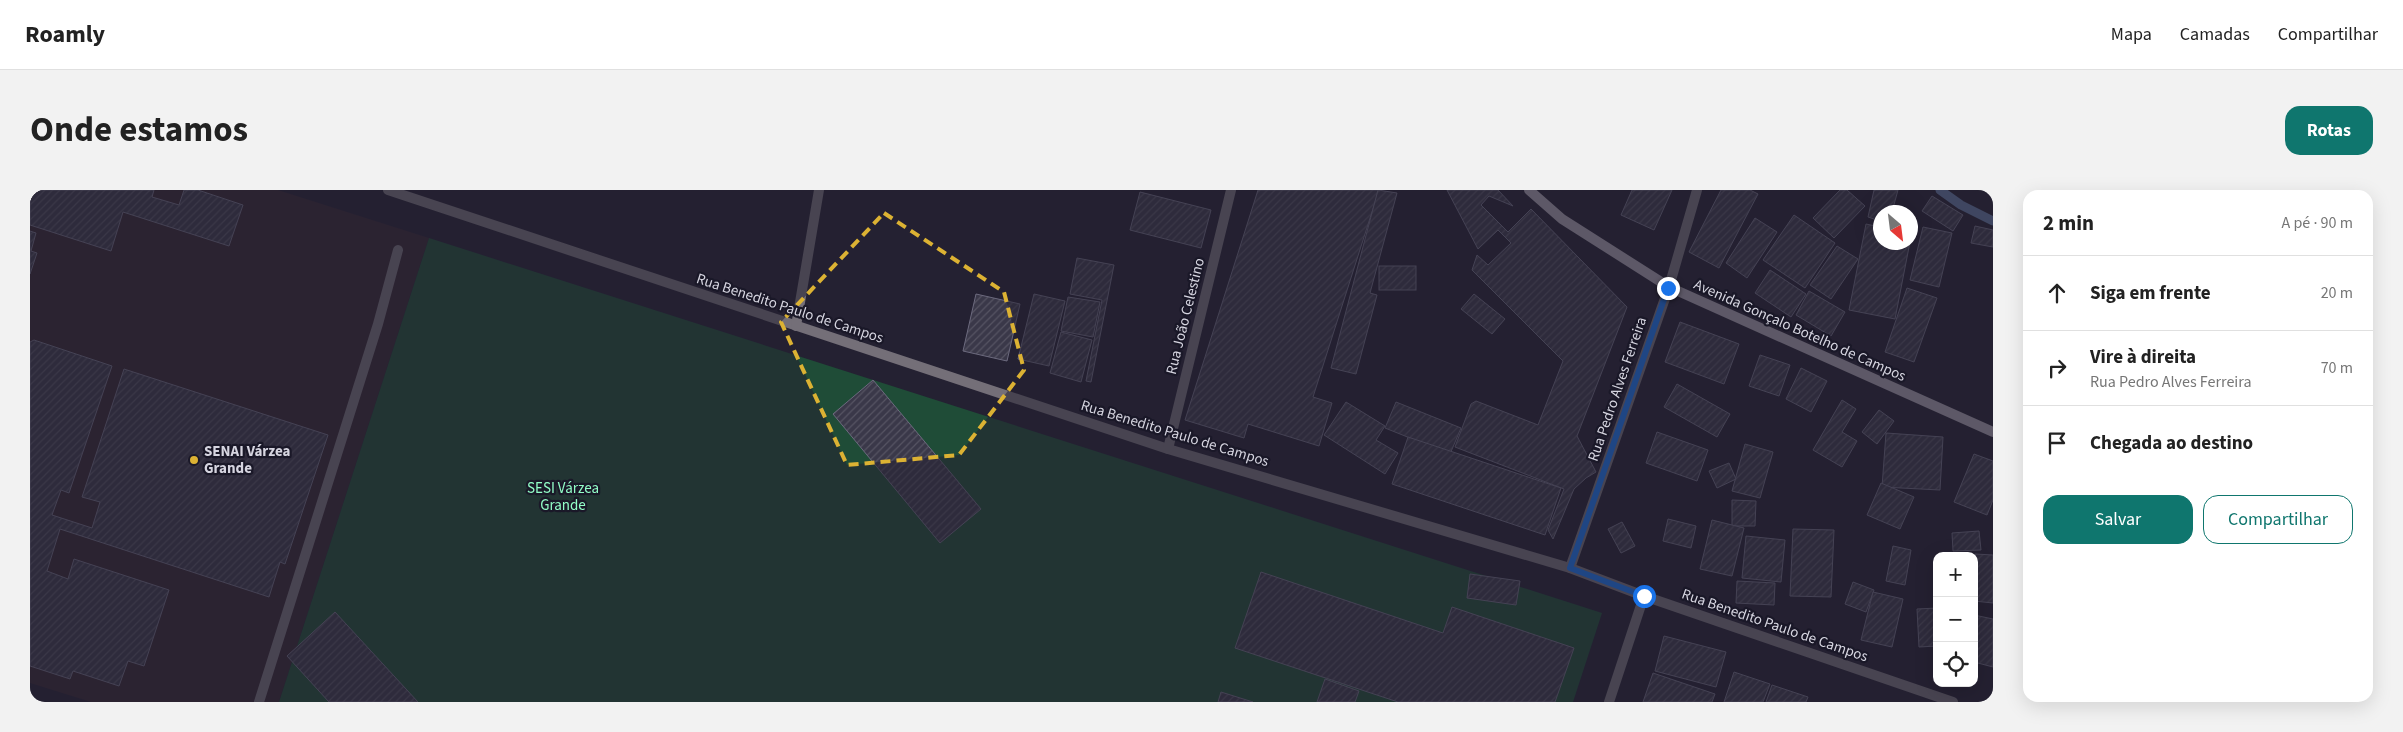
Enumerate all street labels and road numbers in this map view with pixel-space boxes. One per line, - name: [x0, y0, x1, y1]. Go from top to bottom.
- street label: Rua João Celestino: [1161, 256, 1210, 377]
- street label: Rua Benedito Paulo de Campos: [694, 268, 886, 349]
- street label: Avenida Gonçalo Botelho de Campos: [1690, 274, 1909, 387]
- street label: Rua Pedro Alves Ferreira: [1583, 314, 1652, 464]
- street label: Rua Benedito Paulo de Campos: [1078, 395, 1272, 472]
- street label: Rua Benedito Paulo de Campos: [1679, 584, 1871, 667]

